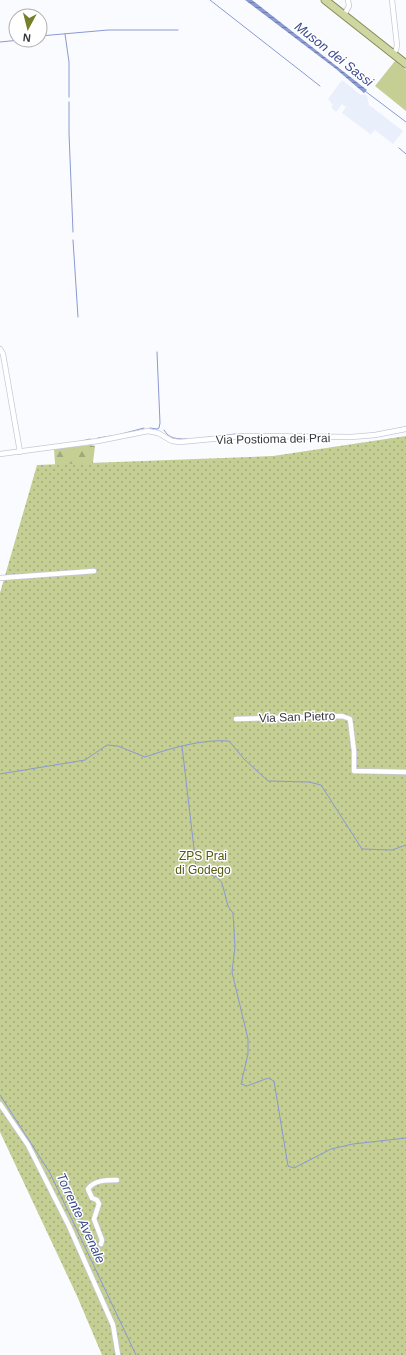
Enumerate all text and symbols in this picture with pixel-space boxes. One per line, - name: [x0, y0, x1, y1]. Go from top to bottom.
- north arrow: [8, 8, 48, 48]
- water label: Muson dei Sassi: [292, 19, 377, 90]
- text: N: [22, 31, 31, 44]
- street label: Via Postioma dei Prai: [216, 431, 330, 447]
- street label: Via San Pietro: [259, 709, 336, 725]
- park label: ZPS Prai di Godego: [175, 849, 231, 877]
- water label: Torrente Avenale: [54, 1171, 108, 1265]

